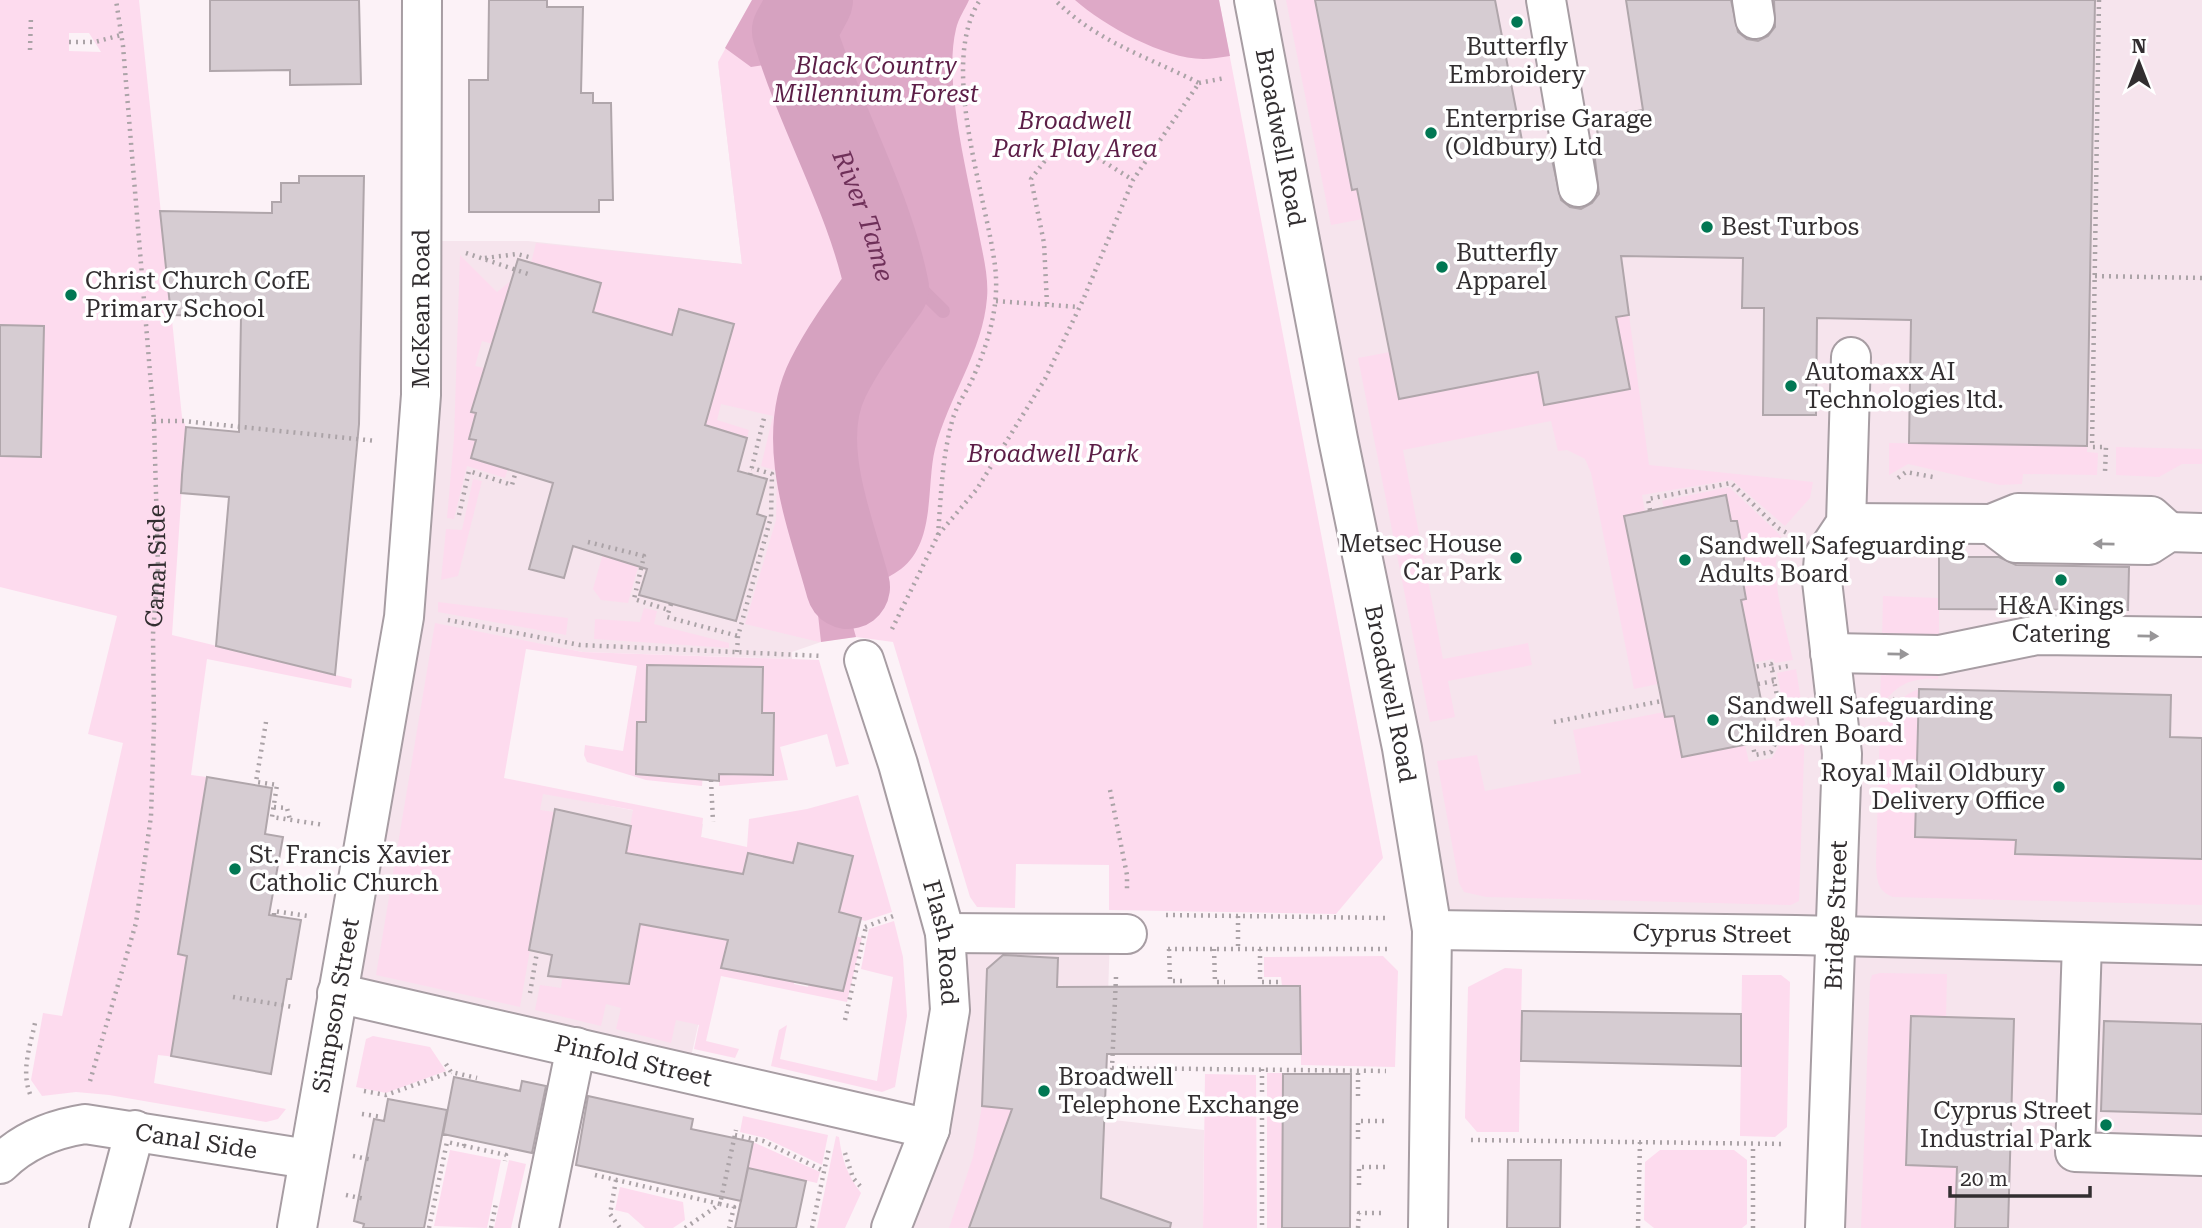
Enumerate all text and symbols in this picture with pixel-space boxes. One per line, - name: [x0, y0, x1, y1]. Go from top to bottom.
- marker: Butterfly Embroidery: [1509, 14, 1525, 30]
- north arrow: [2104, 28, 2174, 98]
- place label: Butterfly Embroidery: [1448, 33, 1587, 89]
- text: N: [2132, 35, 2147, 58]
- street label: Broadwell Road: [1250, 46, 1311, 229]
- park label: Black Country Millennium Forest: [772, 52, 979, 108]
- place label: Enterprise Garage (Oldbury) Ltd: [1445, 105, 1652, 161]
- park label: Broadwell Park Play Area: [991, 107, 1158, 163]
- marker: Enterprise Garage (Oldbury) Ltd: [1423, 125, 1439, 141]
- water label: River Tame: [826, 144, 900, 284]
- place label: Best Turbos: [1721, 213, 1859, 241]
- marker: Best Turbos: [1699, 219, 1715, 235]
- street label: McKean Road: [407, 229, 435, 389]
- place label: Butterfly Apparel: [1456, 239, 1559, 295]
- marker: Butterfly Apparel: [1434, 259, 1450, 275]
- place label: Christ Church CofE Primary School: [85, 267, 310, 323]
- marker: Christ Church CofE Primary School: [63, 287, 79, 303]
- place label: Automaxx AI Technologies ltd.: [1805, 358, 2004, 414]
- marker: Automaxx AI Technologies ltd.: [1783, 378, 1799, 394]
- park label: Broadwell Park: [966, 440, 1139, 468]
- street label: Canal Side: [140, 504, 172, 628]
- place label: Metsec House Car Park: [1339, 530, 1502, 586]
- place label: Sandwell Safeguarding Adults Board: [1699, 532, 1965, 588]
- one-way arrow: [2093, 538, 2115, 550]
- marker: Metsec House Car Park: [1508, 550, 1524, 566]
- marker: Sandwell Safeguarding Adults Board: [1677, 552, 1693, 568]
- marker: H&A Kings Catering: [2053, 572, 2069, 588]
- place label: H&A Kings Catering: [1998, 592, 2124, 648]
- street label: Broadwell Road: [1359, 602, 1421, 785]
- one-way arrow: [2138, 631, 2160, 642]
- one-way arrow: [1888, 648, 1910, 660]
- place label: Sandwell Safeguarding Children Board: [1727, 692, 1993, 748]
- marker: Sandwell Safeguarding Children Board: [1705, 712, 1721, 728]
- place label: Royal Mail Oldbury Delivery Office: [1821, 759, 2046, 815]
- marker: Royal Mail Oldbury Delivery Office: [2051, 779, 2067, 795]
- street label: Bridge Street: [1820, 840, 1853, 991]
- place label: St. Francis Xavier Catholic Church: [249, 841, 451, 897]
- marker: St. Francis Xavier Catholic Church: [227, 861, 243, 877]
- street label: Flash Road: [917, 877, 964, 1006]
- street label: Simpson Street: [307, 916, 365, 1095]
- street label: Cyprus Street: [1632, 919, 1792, 949]
- street label: Pinfold Street: [552, 1029, 715, 1093]
- place label: Broadwell Telephone Exchange: [1058, 1063, 1299, 1119]
- marker: Broadwell Telephone Exchange: [1036, 1083, 1052, 1099]
- place label: Cyprus Street Industrial Park: [1920, 1097, 2092, 1153]
- marker: Cyprus Street Industrial Park: [2098, 1117, 2114, 1133]
- street label: Canal Side: [133, 1118, 259, 1165]
- scale bar: [1950, 1154, 2090, 1198]
- text: 20 m: [1960, 1167, 2008, 1191]

